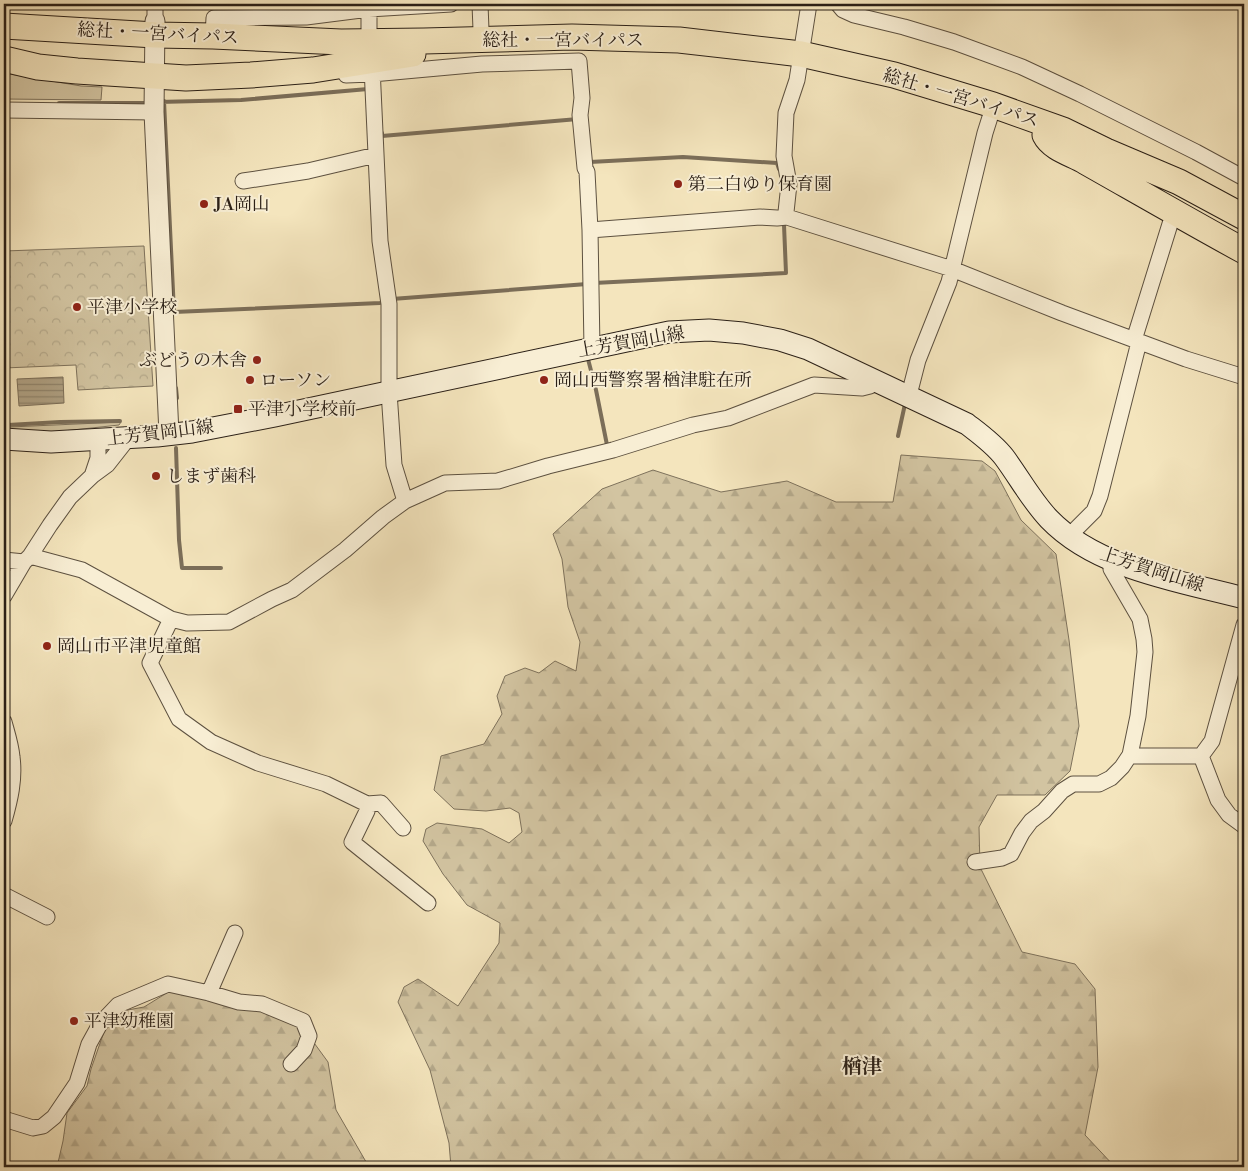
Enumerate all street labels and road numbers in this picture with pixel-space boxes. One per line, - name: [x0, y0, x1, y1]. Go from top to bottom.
- street label: 総社・一宮バイパス: [77, 18, 239, 50]
- street label: 総社・一宮バイパス: [482, 29, 644, 52]
- street label: 総社・一宮バイパス: [880, 63, 1042, 133]
- street label: 上芳賀岡山線: [576, 321, 686, 363]
- street label: 上芳賀岡山線: [105, 415, 215, 451]
- street label: 上芳賀岡山線: [1097, 542, 1207, 598]

